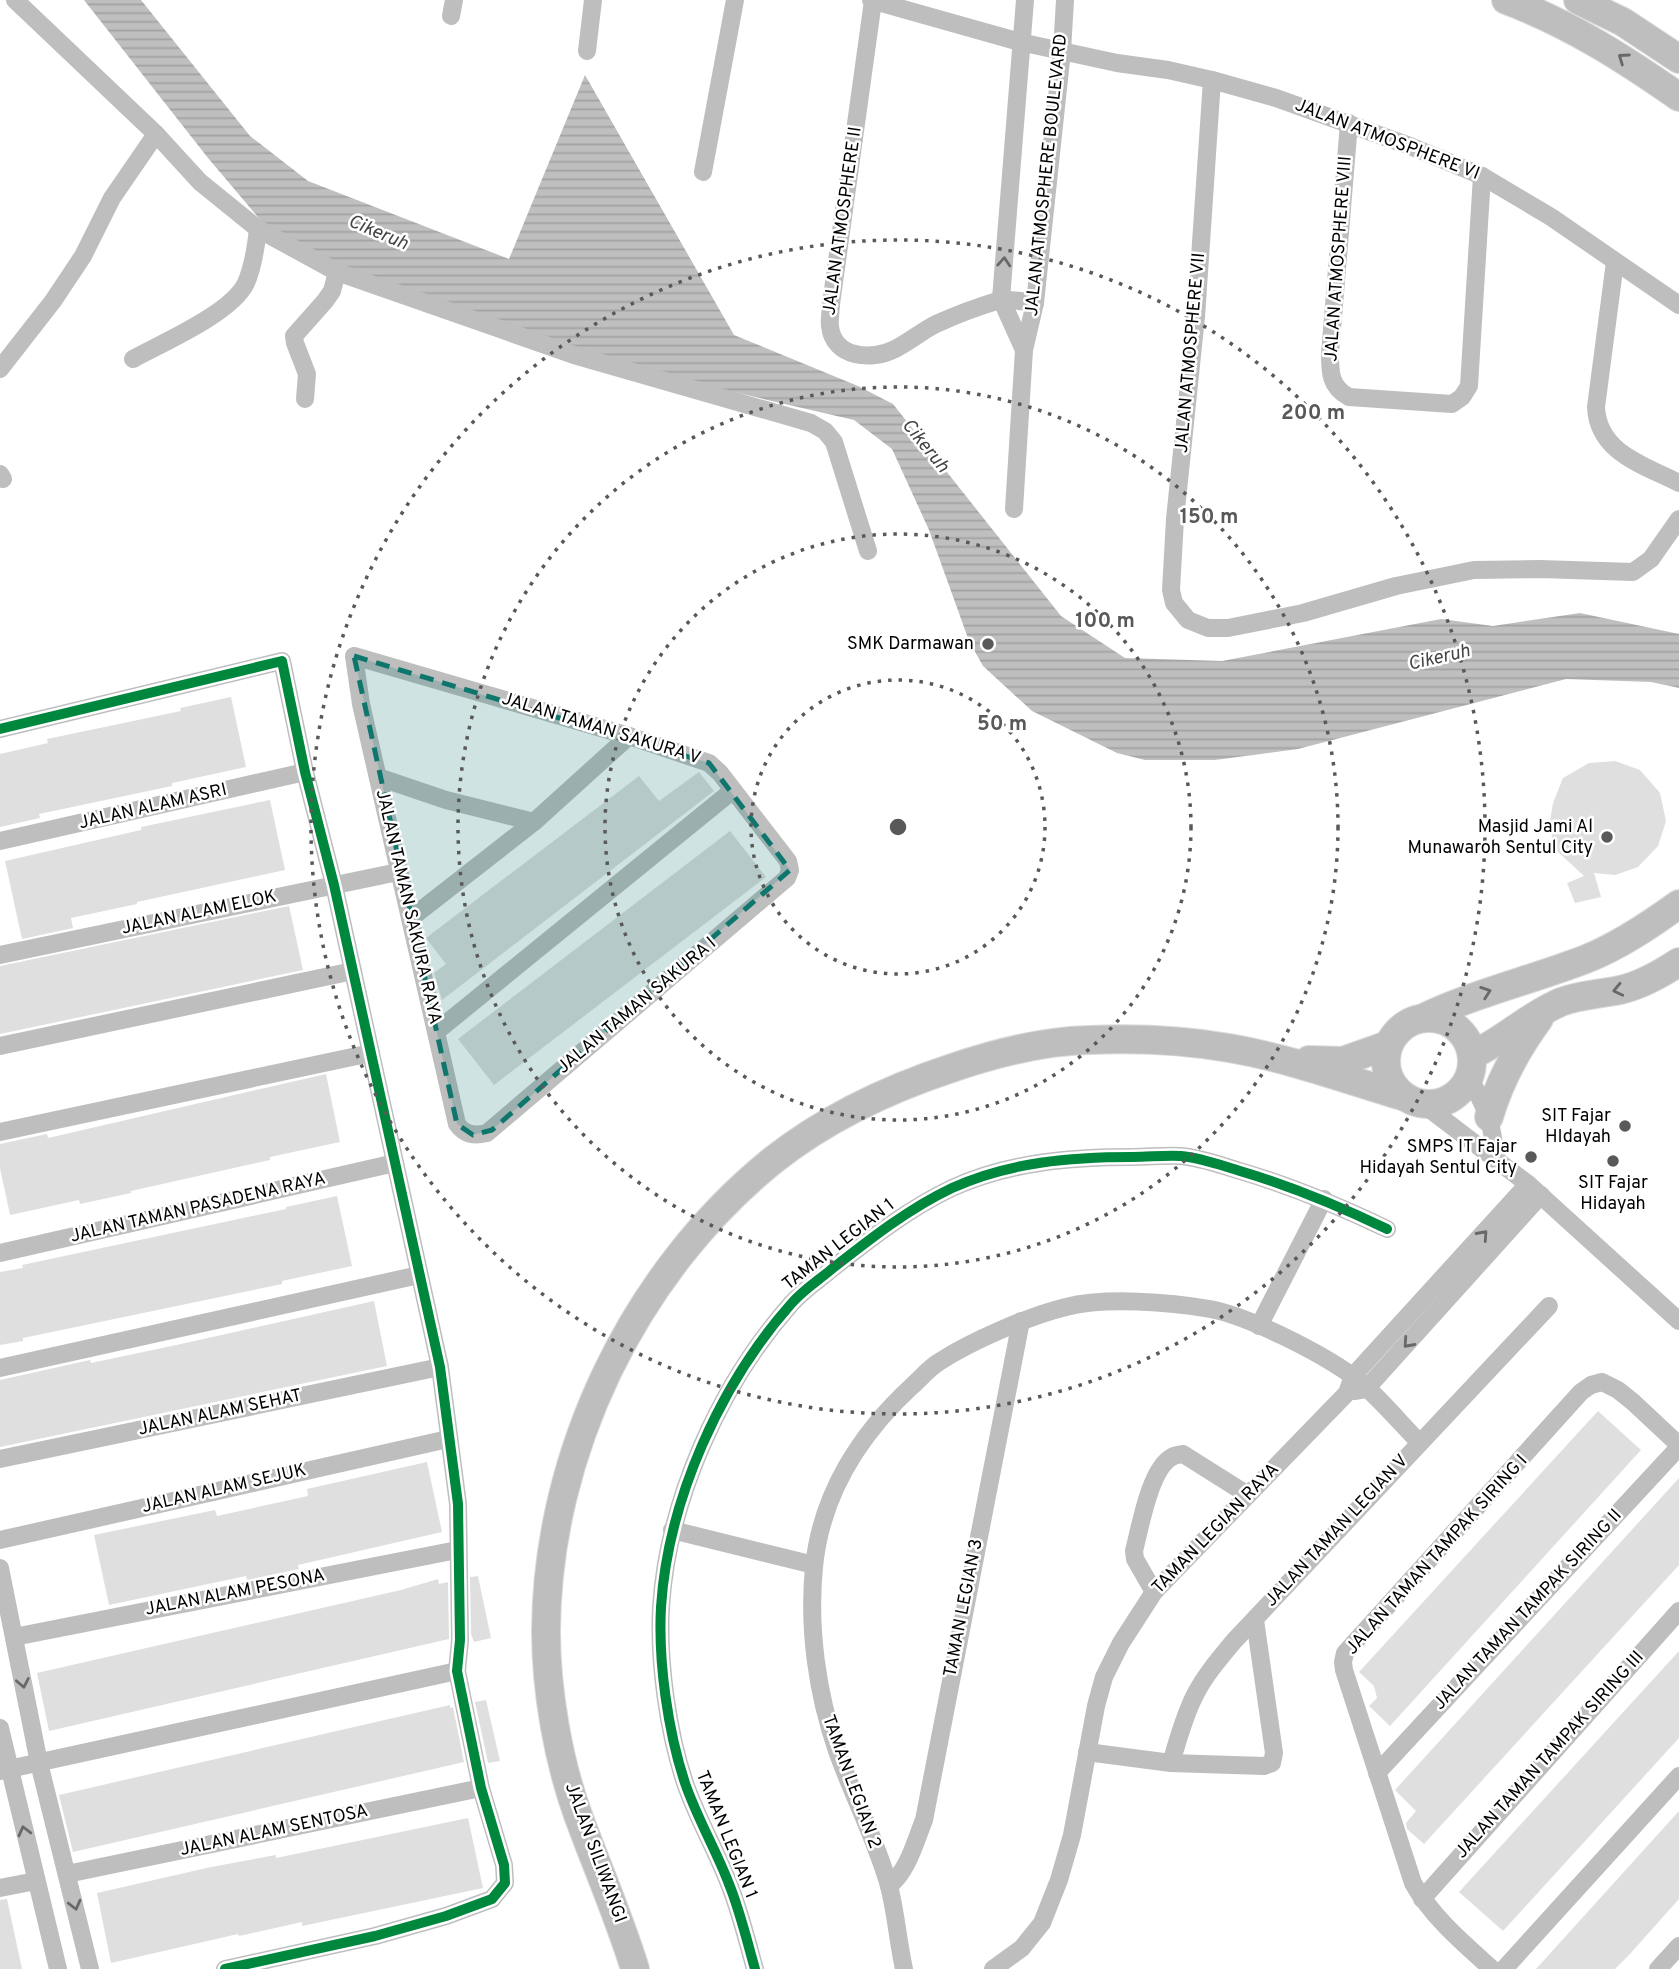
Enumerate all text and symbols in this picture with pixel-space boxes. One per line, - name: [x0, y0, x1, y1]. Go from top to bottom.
- street label: JALAN ATMOSPHERE BOULEVARD: [1021, 33, 1073, 317]
- one-way arrow: [1618, 54, 1631, 66]
- street label: JALAN ATMOSPHERE VI: [1291, 94, 1483, 186]
- street label: JALAN ATMOSPHERE II: [818, 125, 868, 317]
- street label: JALAN ATMOSPHERE VIII: [1320, 155, 1358, 363]
- water label: Cikeruh: [344, 210, 412, 257]
- street label: JALAN ATMOSPHERE VII: [1171, 252, 1211, 454]
- one-way arrow: [996, 256, 1011, 267]
- text: 200 m: [1281, 400, 1345, 427]
- water label: Cikeruh: [896, 414, 955, 479]
- text: 150 m: [1180, 504, 1238, 531]
- text: 100 m: [1075, 608, 1135, 635]
- place label: SMK Darmawan: [847, 633, 974, 656]
- marker: SMK Darmawan: [980, 636, 996, 652]
- water label: Cikeruh: [1406, 639, 1473, 677]
- street label: JALAN TAMAN SAKURA V: [499, 688, 703, 770]
- text: 50 m: [977, 711, 1027, 738]
- street label: JALAN ALAM ASRI: [77, 779, 229, 835]
- street label: JALAN TAMAN SAKURA RAYA: [370, 787, 446, 1027]
- centre of rings: [886, 815, 910, 839]
- place label: Masjid Jami Al Munawaroh Sentul City: [1408, 816, 1593, 860]
- marker: Masjid Jami Al Munawaroh Sentul City: [1599, 829, 1615, 845]
- street label: JALAN ALAM ELOK: [119, 885, 279, 941]
- street label: JALAN TAMAN SAKURA I: [553, 933, 721, 1079]
- one-way arrow: [1612, 981, 1624, 996]
- one-way arrow: [1479, 986, 1491, 1000]
- place label: SIT Fajar HIdayah: [1541, 1105, 1611, 1149]
- marker: SIT Fajar HIdayah: [1617, 1118, 1633, 1134]
- place label: SMPS IT Fajar Hidayah Sentul City: [1359, 1136, 1517, 1180]
- marker: SMPS IT Fajar Hidayah Sentul City: [1523, 1149, 1539, 1165]
- marker: SIT Fajar Hidayah: [1605, 1153, 1621, 1169]
- street label: JALAN TAMAN PASADENA RAYA: [68, 1167, 328, 1249]
- place label: SIT Fajar Hidayah: [1578, 1172, 1648, 1216]
- street label: TAMAN LEGIAN 1: [778, 1194, 900, 1296]
- one-way arrow: [1475, 1230, 1487, 1243]
- one-way arrow: [1404, 1334, 1416, 1347]
- street label: JALAN ALAM SEHAT: [136, 1384, 304, 1442]
- street label: JALAN TAMAN LEGIAN V: [1260, 1450, 1414, 1612]
- street label: JALAN TAMAN TAMPAK SIRING I: [1341, 1450, 1533, 1660]
- street label: JALAN ALAM SEJUK: [140, 1459, 308, 1519]
- street label: TAMAN LEGIAN RAYA: [1147, 1459, 1285, 1599]
- street label: JALAN TAMAN TAMPAK SIRING II: [1429, 1505, 1627, 1715]
- street label: TAMAN LEGIAN 3: [939, 1537, 989, 1679]
- street label: JALAN ALAM PESONA: [143, 1564, 327, 1622]
- street label: JALAN TAMAN TAMPAK SIRING III: [1451, 1646, 1649, 1864]
- one-way arrow: [14, 1677, 29, 1689]
- street label: TAMAN LEGIAN 2: [816, 1712, 886, 1852]
- street label: TAMAN LEGIAN 1: [690, 1768, 762, 1902]
- street label: JALAN SILIWANGI: [559, 1780, 631, 1926]
- street label: JALAN ALAM SENTOSA: [178, 1800, 370, 1862]
- one-way arrow: [18, 1825, 32, 1837]
- one-way arrow: [66, 1899, 81, 1911]

